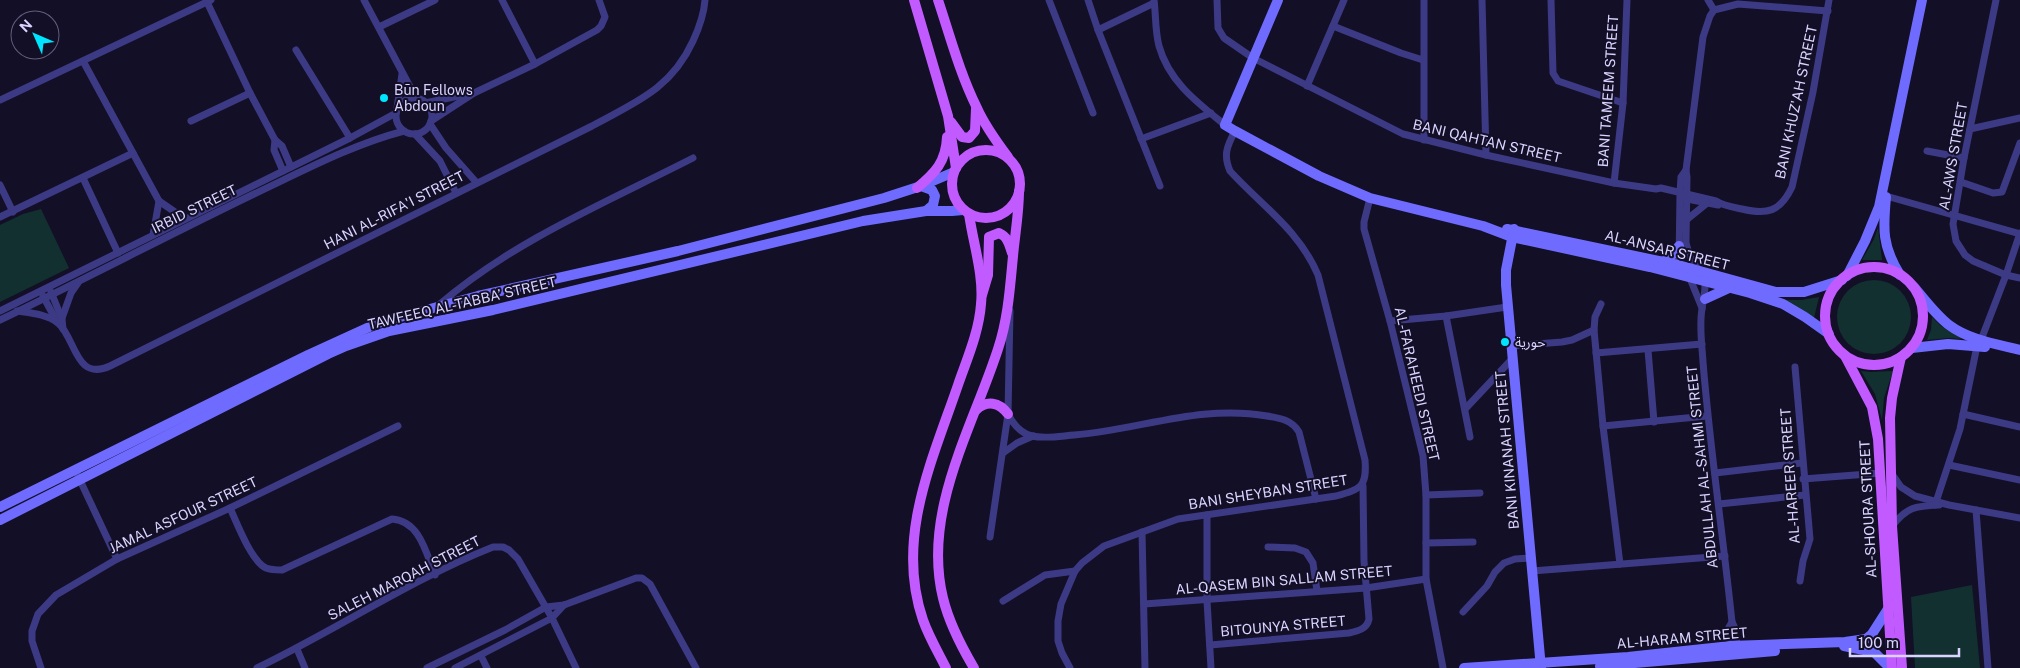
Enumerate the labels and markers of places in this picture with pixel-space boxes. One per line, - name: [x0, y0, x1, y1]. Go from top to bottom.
- place label: Būn Fellows Abdoun: [394, 82, 473, 114]
- marker: Būn Fellows Abdoun: [378, 92, 390, 104]
- place label: حورية: [1515, 334, 1546, 351]
- marker: حورية: [1499, 336, 1511, 348]

